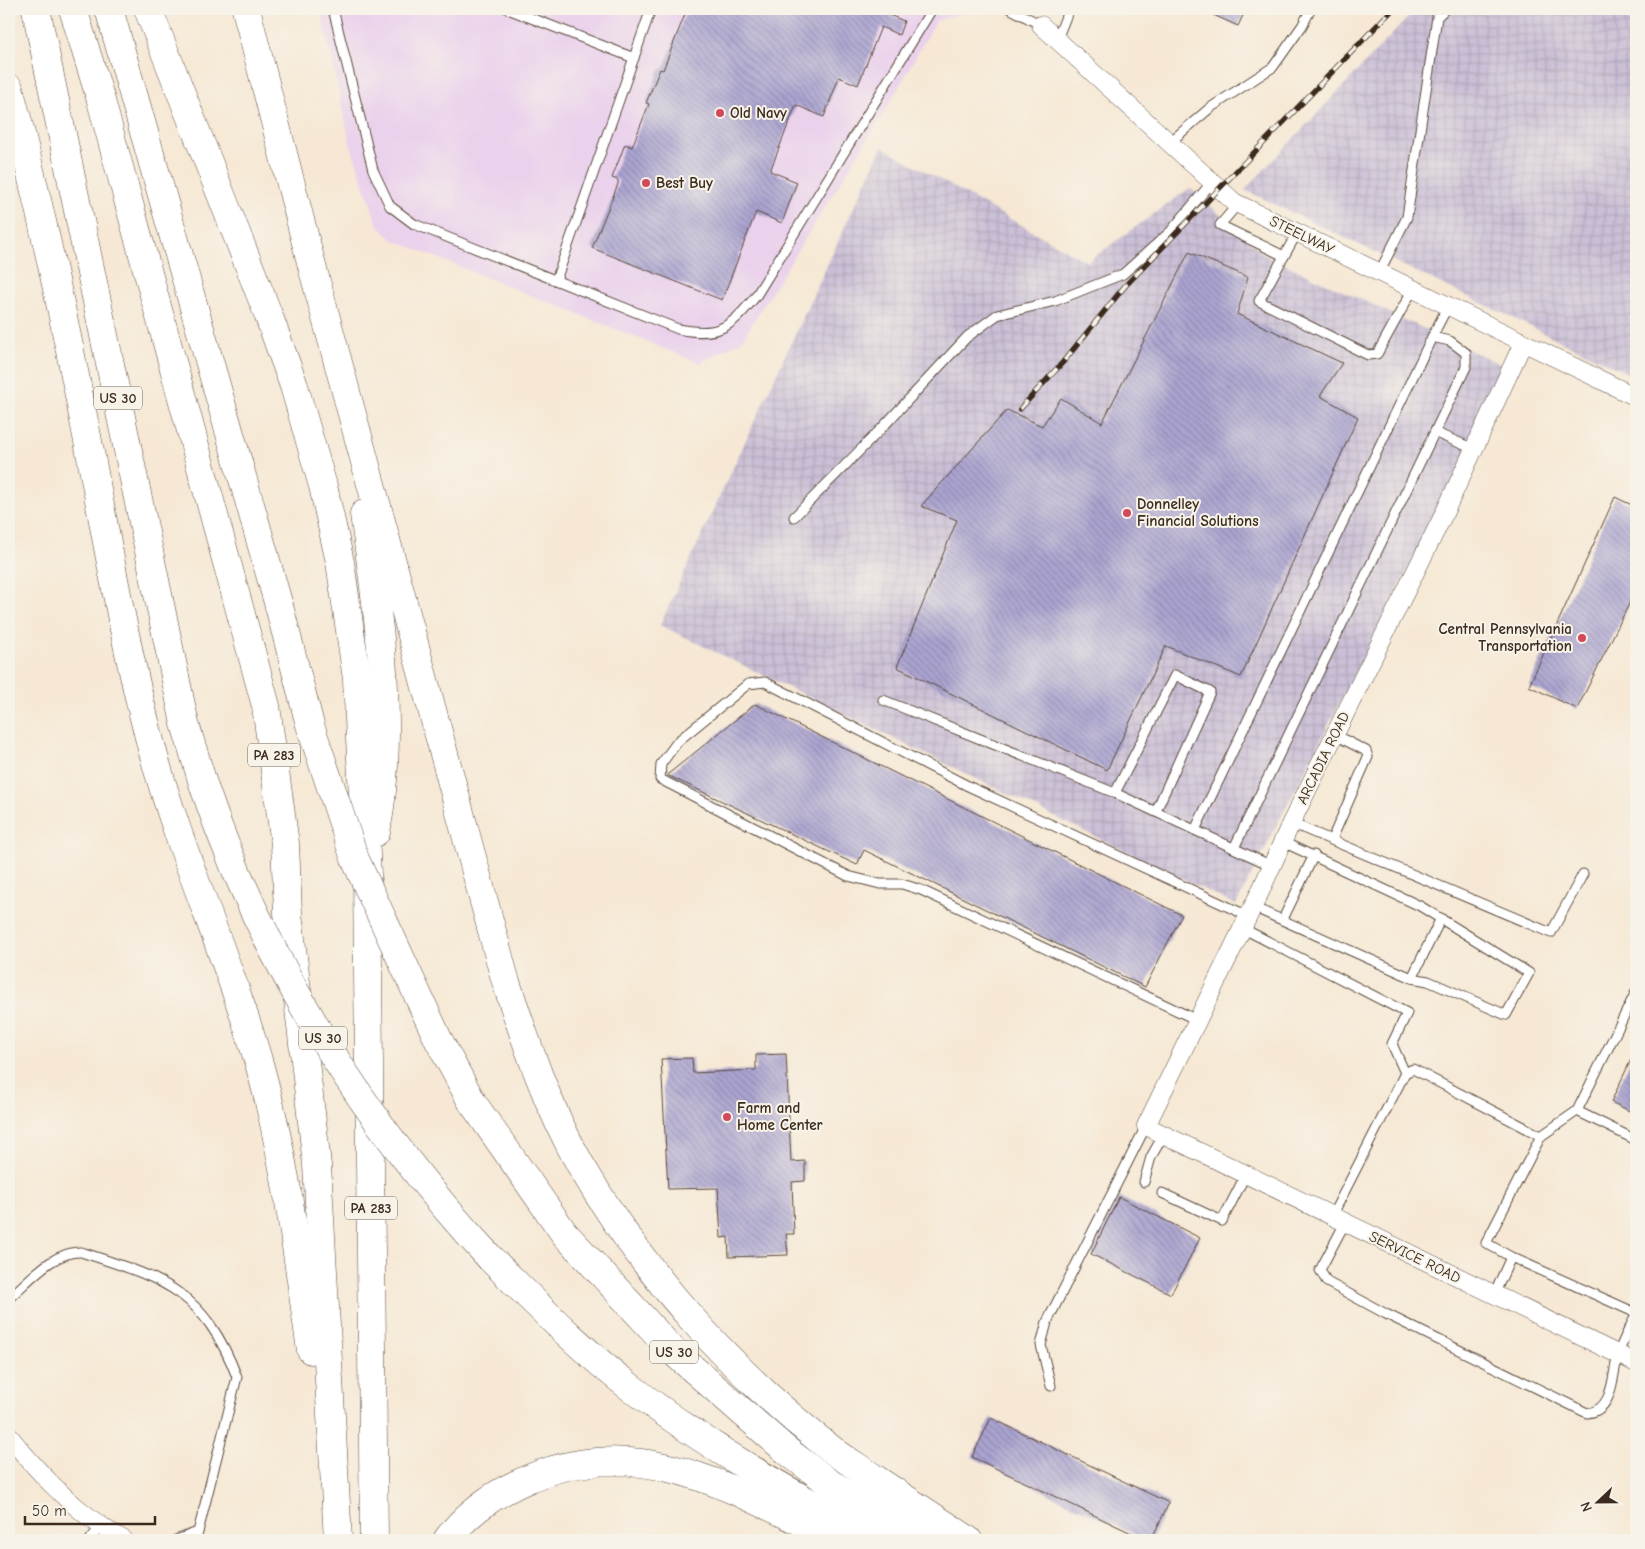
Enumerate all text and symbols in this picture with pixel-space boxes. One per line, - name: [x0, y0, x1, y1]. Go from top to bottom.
- place label: Old Navy: [730, 104, 787, 122]
- marker: Old Navy: [714, 107, 726, 119]
- place label: Best Buy: [656, 174, 713, 192]
- marker: Best Buy: [640, 177, 652, 189]
- street label: STEELWAY: [1267, 212, 1337, 258]
- road number: US 30: [94, 386, 142, 409]
- place label: Donnelley Financial Solutions: [1137, 495, 1259, 530]
- marker: Donnelley Financial Solutions: [1121, 507, 1133, 519]
- place label: Central Pennsylvania Transportation: [1439, 620, 1572, 655]
- marker: Central Pennsylvania Transportation: [1576, 632, 1588, 644]
- street label: ARCADIA ROAD: [1293, 709, 1353, 807]
- road number: PA 283: [248, 744, 300, 766]
- road number: US 30: [299, 1026, 347, 1050]
- place label: Farm and Home Center: [737, 1099, 823, 1134]
- marker: Farm and Home Center: [721, 1111, 733, 1123]
- road number: PA 283: [345, 1196, 397, 1220]
- street label: SERVICE ROAD: [1366, 1227, 1464, 1287]
- road number: US 30: [650, 1340, 698, 1364]
- north arrow: [1572, 1476, 1622, 1526]
- scale bar: [25, 1494, 155, 1526]
- text: N: [1577, 1499, 1596, 1514]
- text: 50 m: [32, 1502, 67, 1520]

